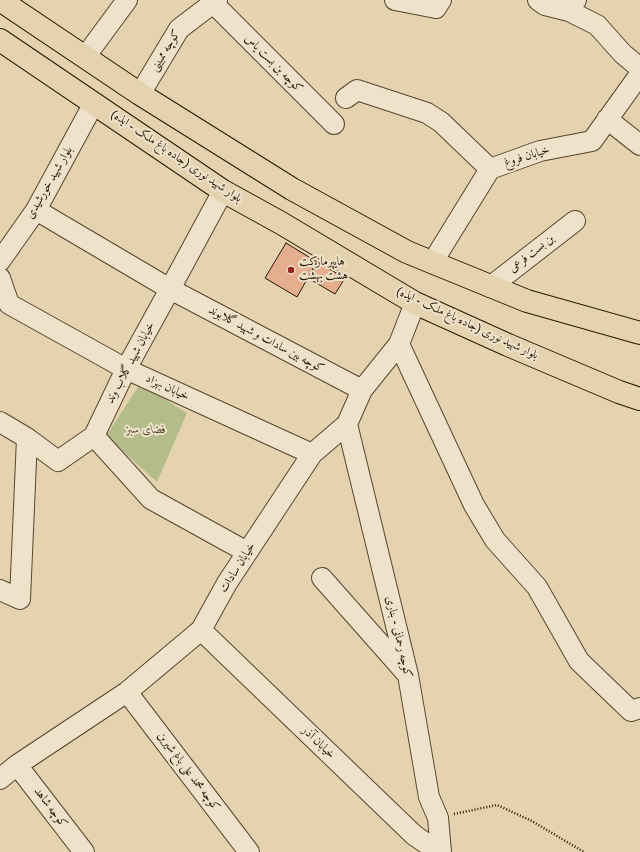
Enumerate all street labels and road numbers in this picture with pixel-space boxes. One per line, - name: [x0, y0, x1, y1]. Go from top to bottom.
- street label: کوچه ممبینی: [148, 27, 184, 75]
- street label: کوچه بن بست یاس: [241, 32, 305, 96]
- street label: بلوار شهید نوری (جاده باغ ملک - ایذه): [108, 108, 244, 206]
- street label: خیابان فروغ: [502, 143, 552, 171]
- street label: بلوار شهید خورشیدی: [23, 144, 77, 222]
- street label: بن بست فرعی: [506, 232, 558, 276]
- street label: بلوار شهید نوری (جاده باغ ملک - ایذه): [394, 285, 540, 363]
- street label: کوچه بین سادات و شهید گلابوند: [206, 303, 326, 377]
- street label: خیابان شهید گلاب وند: [103, 320, 159, 406]
- street label: خیابان بهزاد: [143, 372, 191, 404]
- street label: خیابان سادات: [217, 540, 259, 596]
- street label: کوچه رحمانی - بناری: [382, 595, 414, 679]
- street label: خیابان آذر: [298, 724, 338, 762]
- street label: کوچه محمد علی باغ شیرین: [153, 729, 223, 815]
- street label: کوچه شاهد: [30, 785, 70, 831]

